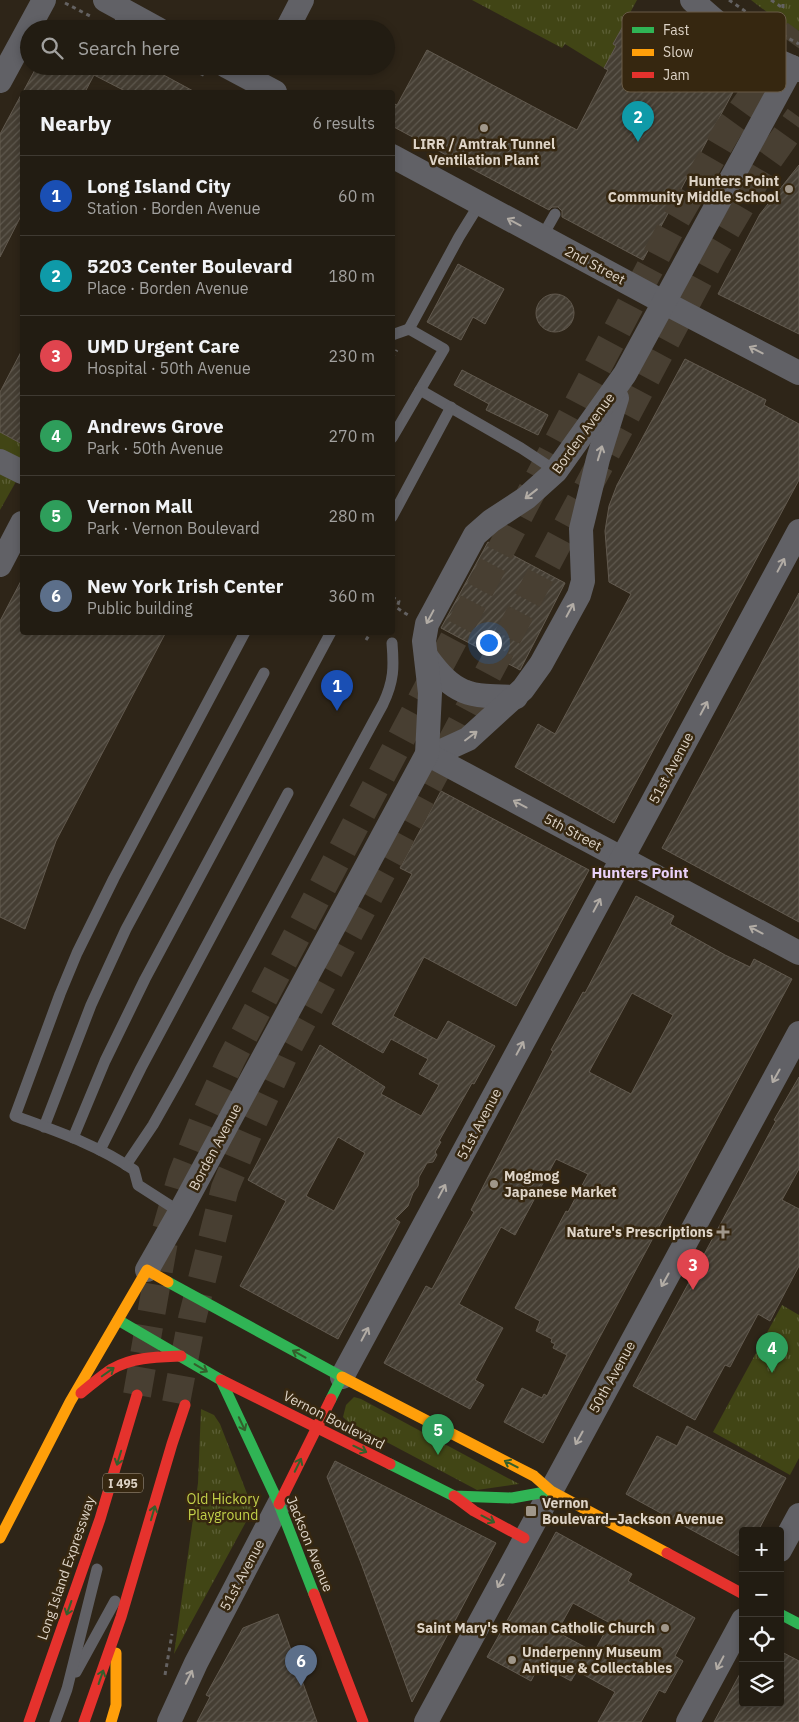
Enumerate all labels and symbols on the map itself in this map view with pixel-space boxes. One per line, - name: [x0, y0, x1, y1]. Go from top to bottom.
- legend: [622, 12, 786, 92]
- text: Fast: [663, 21, 689, 39]
- text: Slow: [663, 43, 694, 61]
- text: Jam: [663, 66, 690, 84]
- pin: 2: [622, 101, 654, 142]
- marker: LIRR / Amtrak Tunnel Ventilation Plant: [478, 122, 490, 134]
- place label: LIRR / Amtrak Tunnel Ventilation Plant: [413, 135, 555, 169]
- place label: Hunters Point Community Middle School: [608, 172, 779, 206]
- marker: Hunters Point Community Middle School: [783, 183, 795, 195]
- one-way arrow: [507, 217, 522, 226]
- street label: 2nd Street: [562, 242, 629, 289]
- one-way arrow: [749, 345, 764, 355]
- street label: Borden Avenue: [548, 389, 619, 477]
- one-way arrow: [596, 445, 606, 461]
- one-way arrow: [525, 489, 538, 500]
- one-way arrow: [776, 557, 786, 572]
- one-way arrow: [566, 603, 576, 618]
- one-way arrow: [425, 609, 434, 624]
- your location: [476, 630, 502, 656]
- pin: 1: [321, 670, 353, 711]
- one-way arrow: [699, 701, 709, 715]
- street label: 51st Avenue: [645, 729, 698, 807]
- one-way arrow: [464, 731, 478, 741]
- one-way arrow: [513, 799, 528, 809]
- street label: 5th Street: [541, 809, 605, 855]
- district label: Hunters Point: [592, 863, 689, 882]
- one-way arrow: [593, 898, 602, 913]
- one-way arrow: [749, 925, 764, 934]
- one-way arrow: [516, 1041, 525, 1056]
- one-way arrow: [771, 1068, 780, 1083]
- street label: 51st Avenue: [453, 1085, 506, 1163]
- street label: Borden Avenue: [185, 1100, 246, 1194]
- place label: Mogmog Japanese Market: [504, 1167, 617, 1201]
- marker: Mogmog Japanese Market: [488, 1178, 500, 1190]
- one-way arrow: [438, 1184, 448, 1199]
- place label: Nature's Prescriptions: [566, 1223, 713, 1241]
- marker: Nature's Prescriptions: [717, 1226, 729, 1238]
- pin: 3: [677, 1249, 709, 1290]
- one-way arrow: [659, 1273, 669, 1287]
- one-way arrow: [361, 1327, 370, 1342]
- pin: 4: [756, 1332, 788, 1373]
- street label: 50th Avenue: [585, 1338, 639, 1416]
- one-way arrow: [292, 1349, 307, 1358]
- one-way arrow: [194, 1363, 209, 1373]
- one-way arrow: [101, 1367, 115, 1377]
- street label: Vernon Boulevard: [280, 1387, 388, 1453]
- pin: 5: [422, 1414, 454, 1455]
- one-way arrow: [237, 1416, 247, 1431]
- one-way arrow: [573, 1431, 583, 1445]
- one-way arrow: [352, 1445, 367, 1454]
- one-way arrow: [114, 1450, 124, 1466]
- one-way arrow: [294, 1458, 303, 1473]
- one-way arrow: [503, 1459, 518, 1469]
- road number: I 495: [103, 1474, 143, 1492]
- park label: Old Hickory Playground: [187, 1490, 259, 1524]
- street label: Long Island Expressway: [33, 1494, 99, 1642]
- street label: Jackson Avenue: [283, 1494, 337, 1595]
- place label: Vernon Boulevard–Jackson Avenue: [542, 1494, 724, 1528]
- marker: Vernon Boulevard–Jackson Avenue: [524, 1504, 538, 1518]
- one-way arrow: [148, 1505, 158, 1521]
- one-way arrow: [481, 1514, 495, 1524]
- street label: 51st Avenue: [216, 1536, 269, 1614]
- one-way arrow: [496, 1574, 506, 1589]
- one-way arrow: [64, 1600, 73, 1616]
- place label: Saint Mary's Roman Catholic Church: [417, 1619, 655, 1637]
- marker: Saint Mary's Roman Catholic Church: [659, 1622, 671, 1634]
- place label: Underpenny Museum Antique & Collectables: [522, 1643, 672, 1677]
- pin: 6: [285, 1645, 317, 1686]
- marker: Underpenny Museum Antique & Collectables: [506, 1654, 518, 1666]
- one-way arrow: [715, 1655, 724, 1670]
- one-way arrow: [97, 1670, 106, 1685]
- one-way arrow: [184, 1670, 194, 1685]

